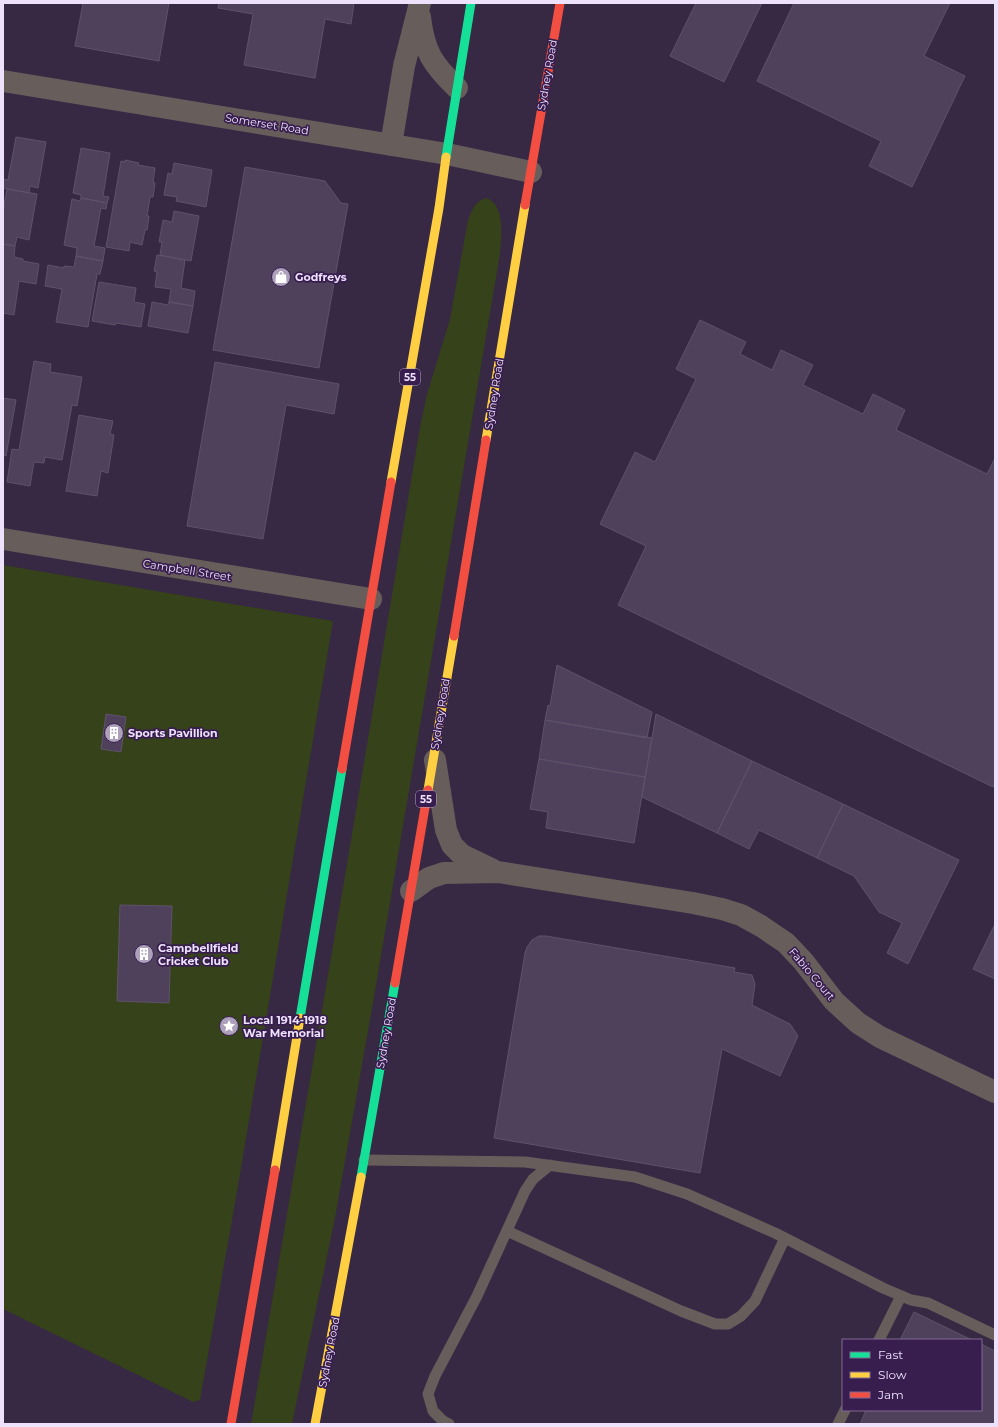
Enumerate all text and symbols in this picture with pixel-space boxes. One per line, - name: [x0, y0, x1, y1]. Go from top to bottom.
- street label: Sydney Road: [534, 39, 560, 111]
- street label: Somerset Road: [224, 110, 310, 138]
- shop icon: Godfreys: [270, 266, 292, 288]
- place label: Godfreys: [295, 270, 347, 284]
- street label: Sydney Road: [481, 358, 507, 430]
- road number: 55: [400, 369, 420, 385]
- street label: Campbell Street: [142, 556, 233, 584]
- street label: Sydney Road: [427, 678, 453, 750]
- building icon: Sports Pavillion: [103, 722, 125, 744]
- place label: Sports Pavillion: [128, 726, 218, 740]
- road number: 55: [416, 791, 436, 807]
- place label: Campbellfield Cricket Club: [158, 941, 238, 968]
- building icon: Campbellfield Cricket Club: [133, 943, 155, 965]
- street label: Fabio Court: [786, 945, 838, 1004]
- street label: Sydney Road: [373, 997, 399, 1069]
- place label: Local 1914-1918 War Memorial: [243, 1013, 327, 1040]
- place icon: Local 1914-1918 War Memorial: [218, 1015, 240, 1037]
- street label: Sydney Road: [315, 1316, 343, 1388]
- legend: [842, 1339, 982, 1411]
- text: Fast: [878, 1347, 903, 1362]
- text: Slow: [878, 1367, 907, 1382]
- text: Jam: [877, 1387, 904, 1402]

